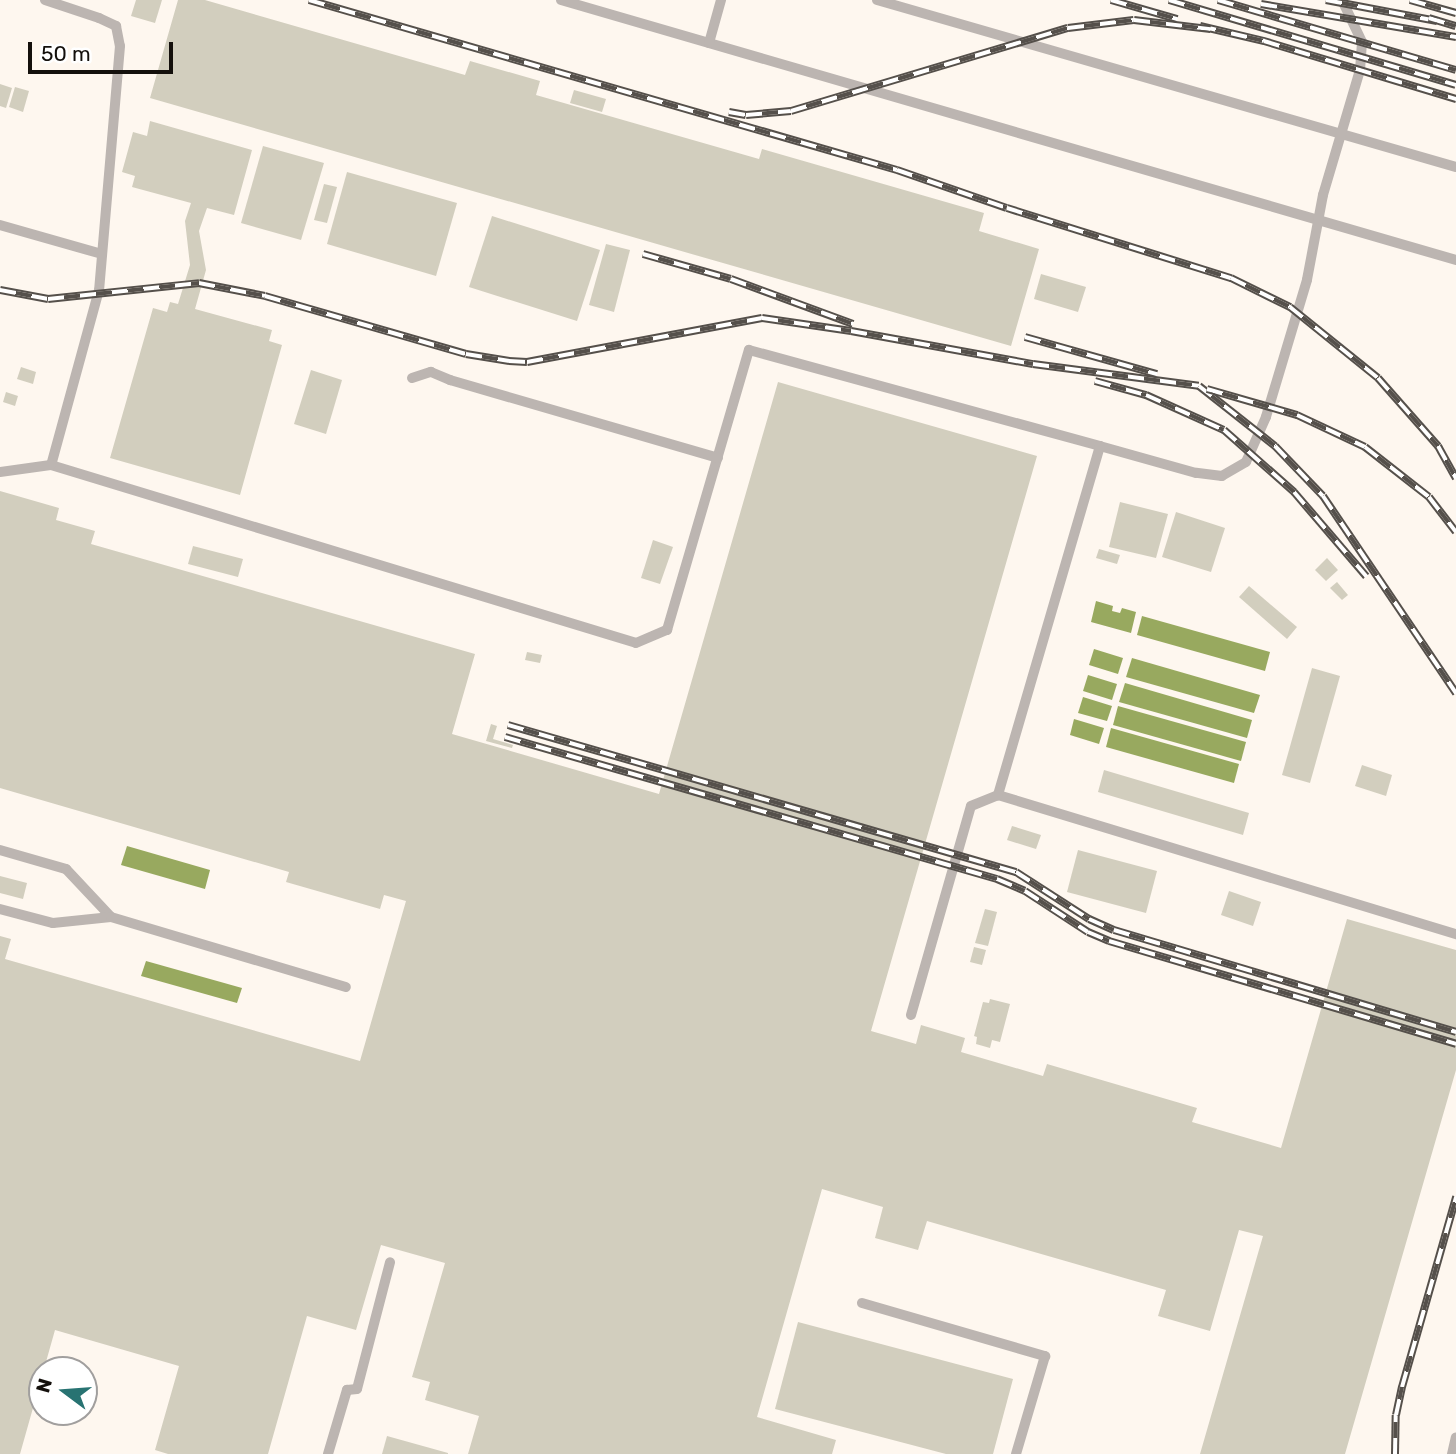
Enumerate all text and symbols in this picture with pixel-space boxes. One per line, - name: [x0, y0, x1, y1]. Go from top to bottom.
- scale bar: [32, 28, 177, 72]
- text: 50 m: [41, 41, 91, 66]
- north arrow: [28, 1356, 98, 1426]
- text: N: [31, 1376, 57, 1395]

